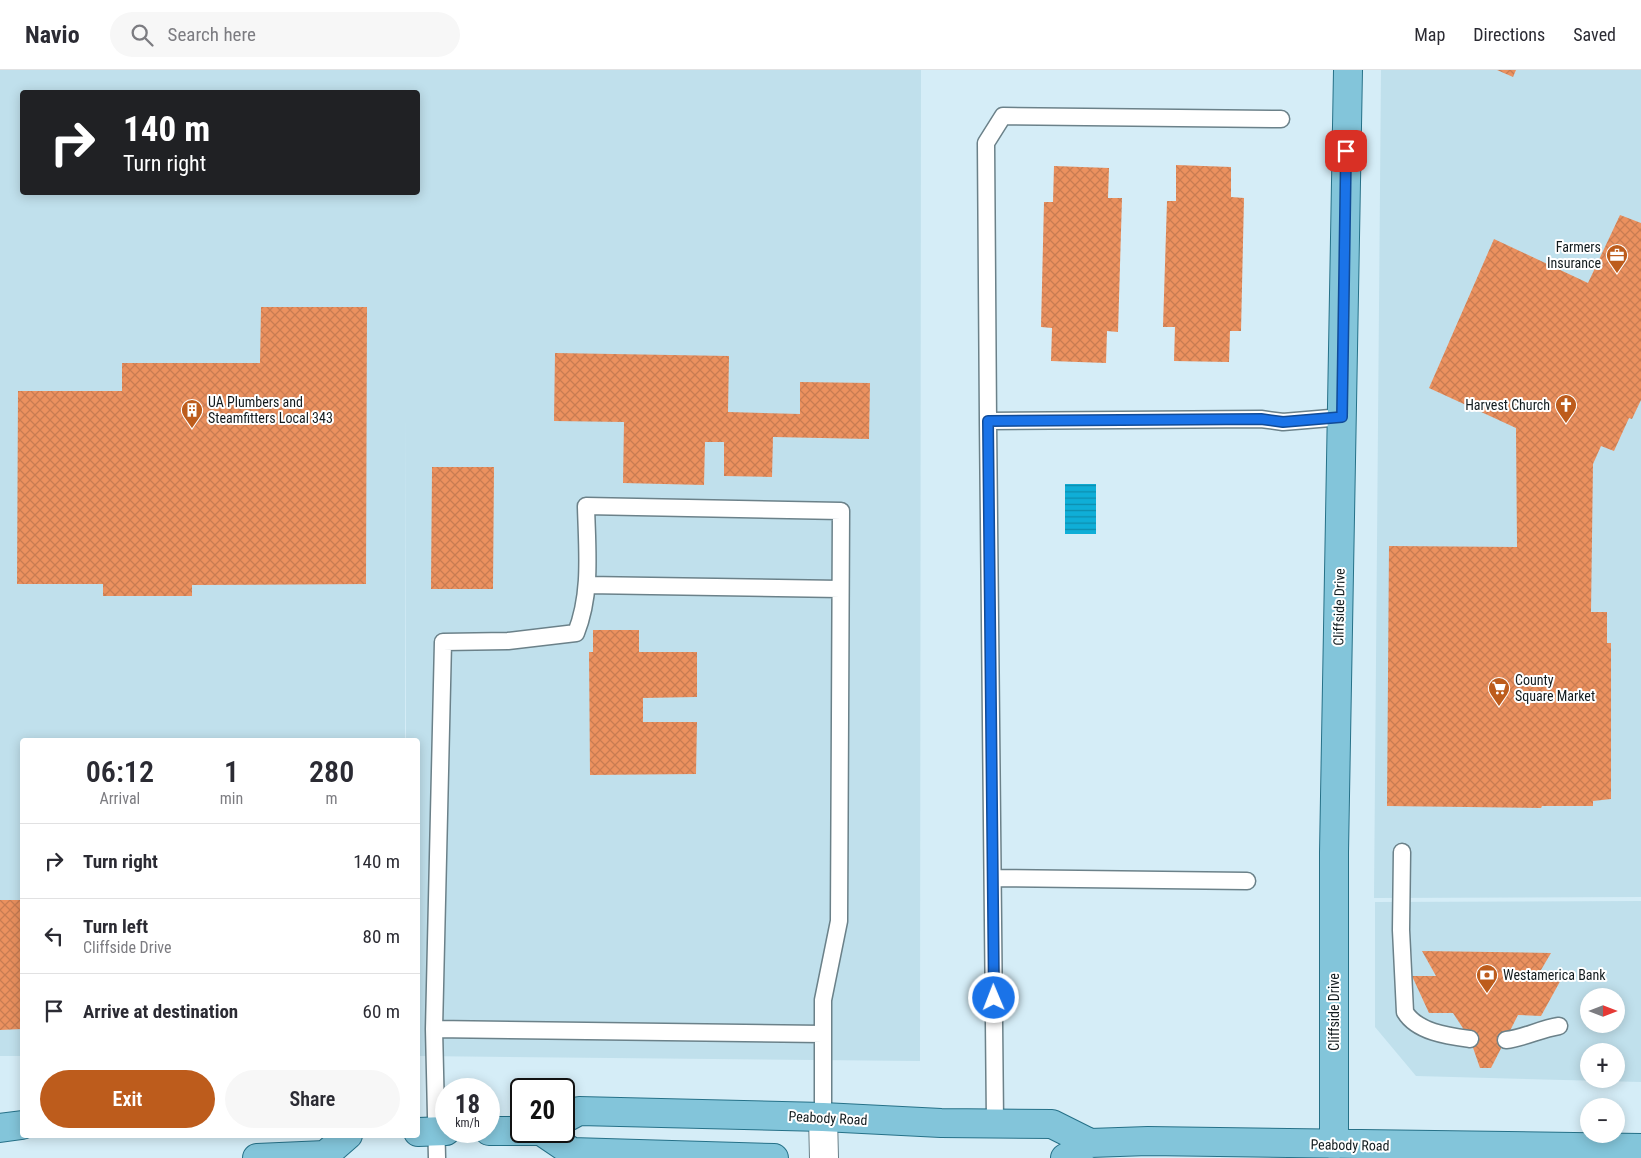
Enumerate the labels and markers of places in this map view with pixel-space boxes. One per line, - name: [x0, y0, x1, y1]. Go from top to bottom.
- pin: [1325, 130, 1367, 172]
- place label: Farmers Insurance: [1547, 239, 1601, 271]
- office icon: Farmers Insurance: [1605, 243, 1629, 274]
- church icon: Harvest Church: [1554, 393, 1578, 424]
- place label: UA Plumbers and Steamfitters Local 343: [208, 394, 333, 426]
- place label: Harvest Church: [1465, 397, 1550, 413]
- building icon: UA Plumbers and Steamfitters Local 343: [180, 398, 204, 429]
- place label: County Square Market: [1515, 672, 1595, 704]
- supermarket icon: County Square Market: [1487, 676, 1511, 707]
- bank icon: Westamerica Bank: [1475, 963, 1499, 994]
- place label: Westamerica Bank: [1503, 967, 1606, 983]

